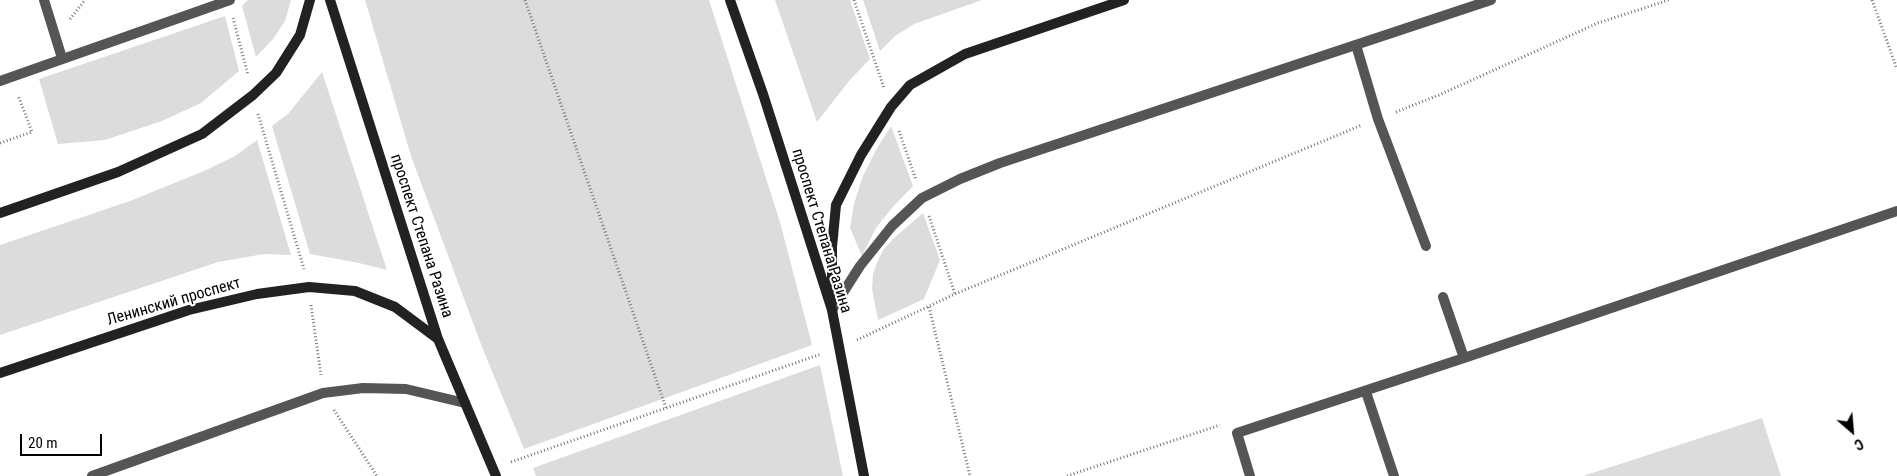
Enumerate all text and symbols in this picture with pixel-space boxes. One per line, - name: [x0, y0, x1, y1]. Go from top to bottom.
- street label: проспект Степана Разина: [787, 146, 855, 316]
- street label: проспект Степана Разина: [385, 152, 457, 320]
- street label: Ленинский проспект: [105, 274, 243, 330]
- north arrow: [1827, 406, 1877, 456]
- scale bar: [22, 424, 105, 456]
- text: 20 m: [28, 434, 58, 452]
- text: С: [1852, 435, 1866, 453]

